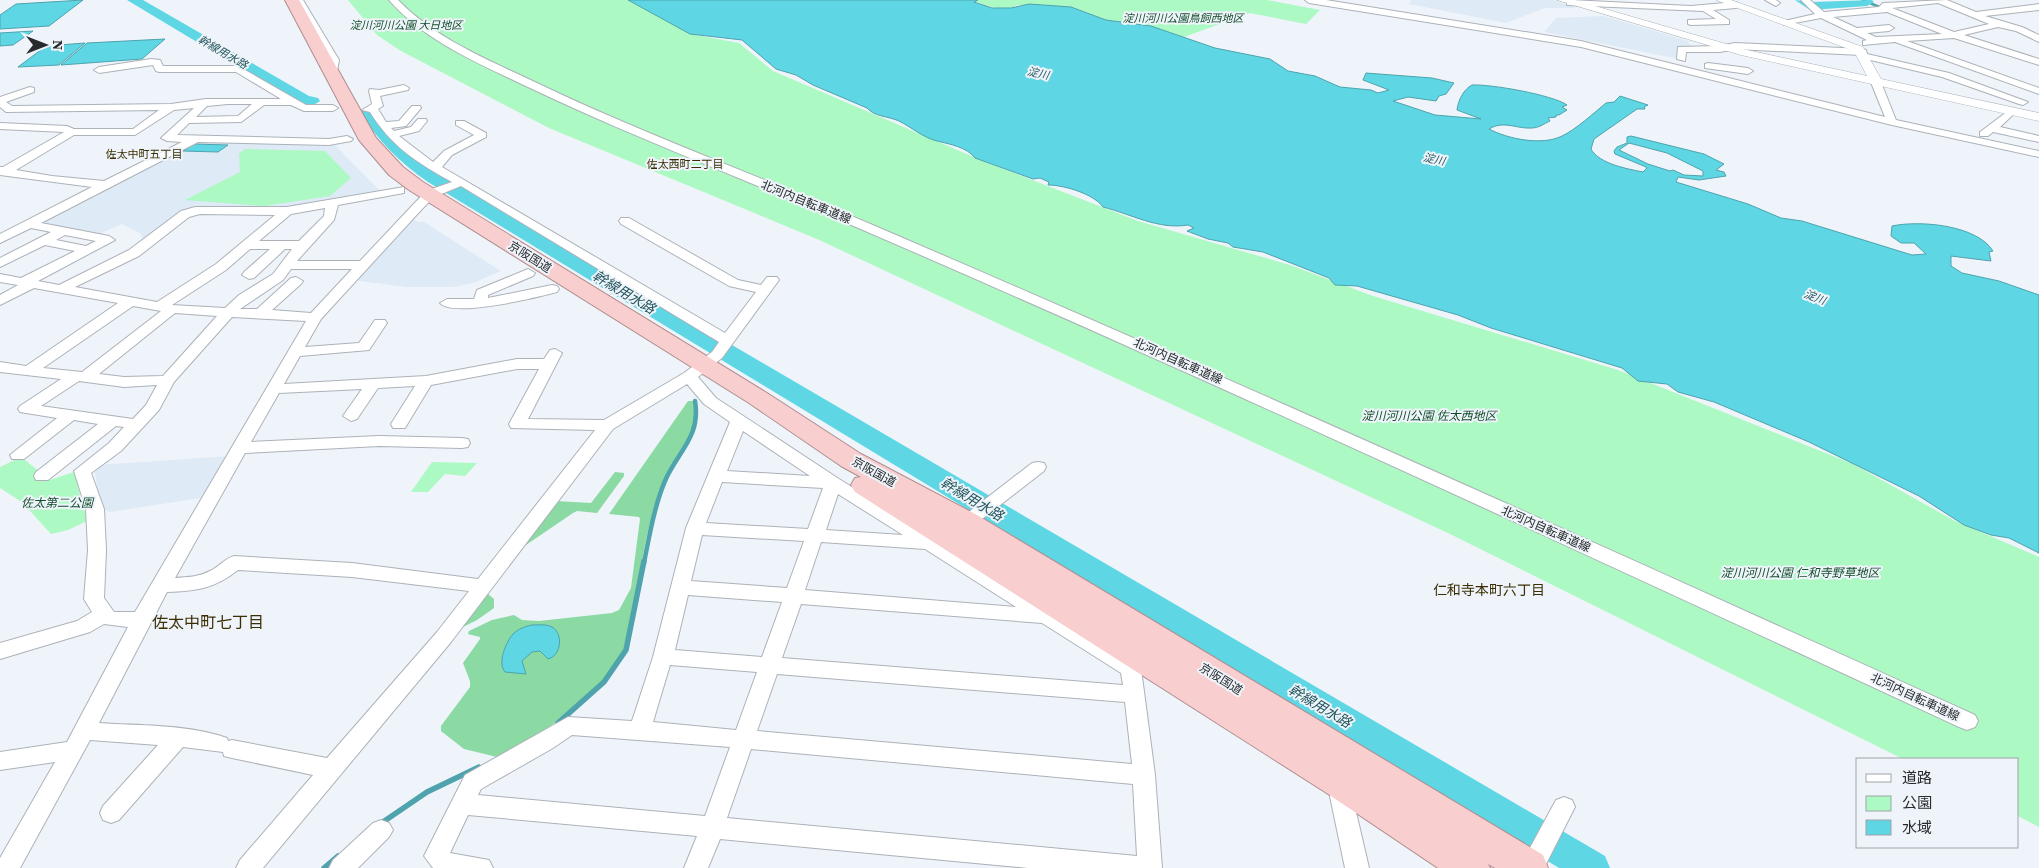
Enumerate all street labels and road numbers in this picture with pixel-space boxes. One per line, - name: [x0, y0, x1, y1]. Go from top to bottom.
- street label: 北河内自転車道線: [758, 177, 854, 227]
- street label: 京阪国道: [505, 237, 555, 277]
- street label: 北河内自転車道線: [1131, 334, 1225, 388]
- street label: 京阪国道: [849, 453, 899, 491]
- street label: 北河内自転車道線: [1499, 502, 1593, 556]
- street label: 京阪国道: [1196, 659, 1246, 699]
- street label: 北河内自転車道線: [1868, 669, 1962, 725]

